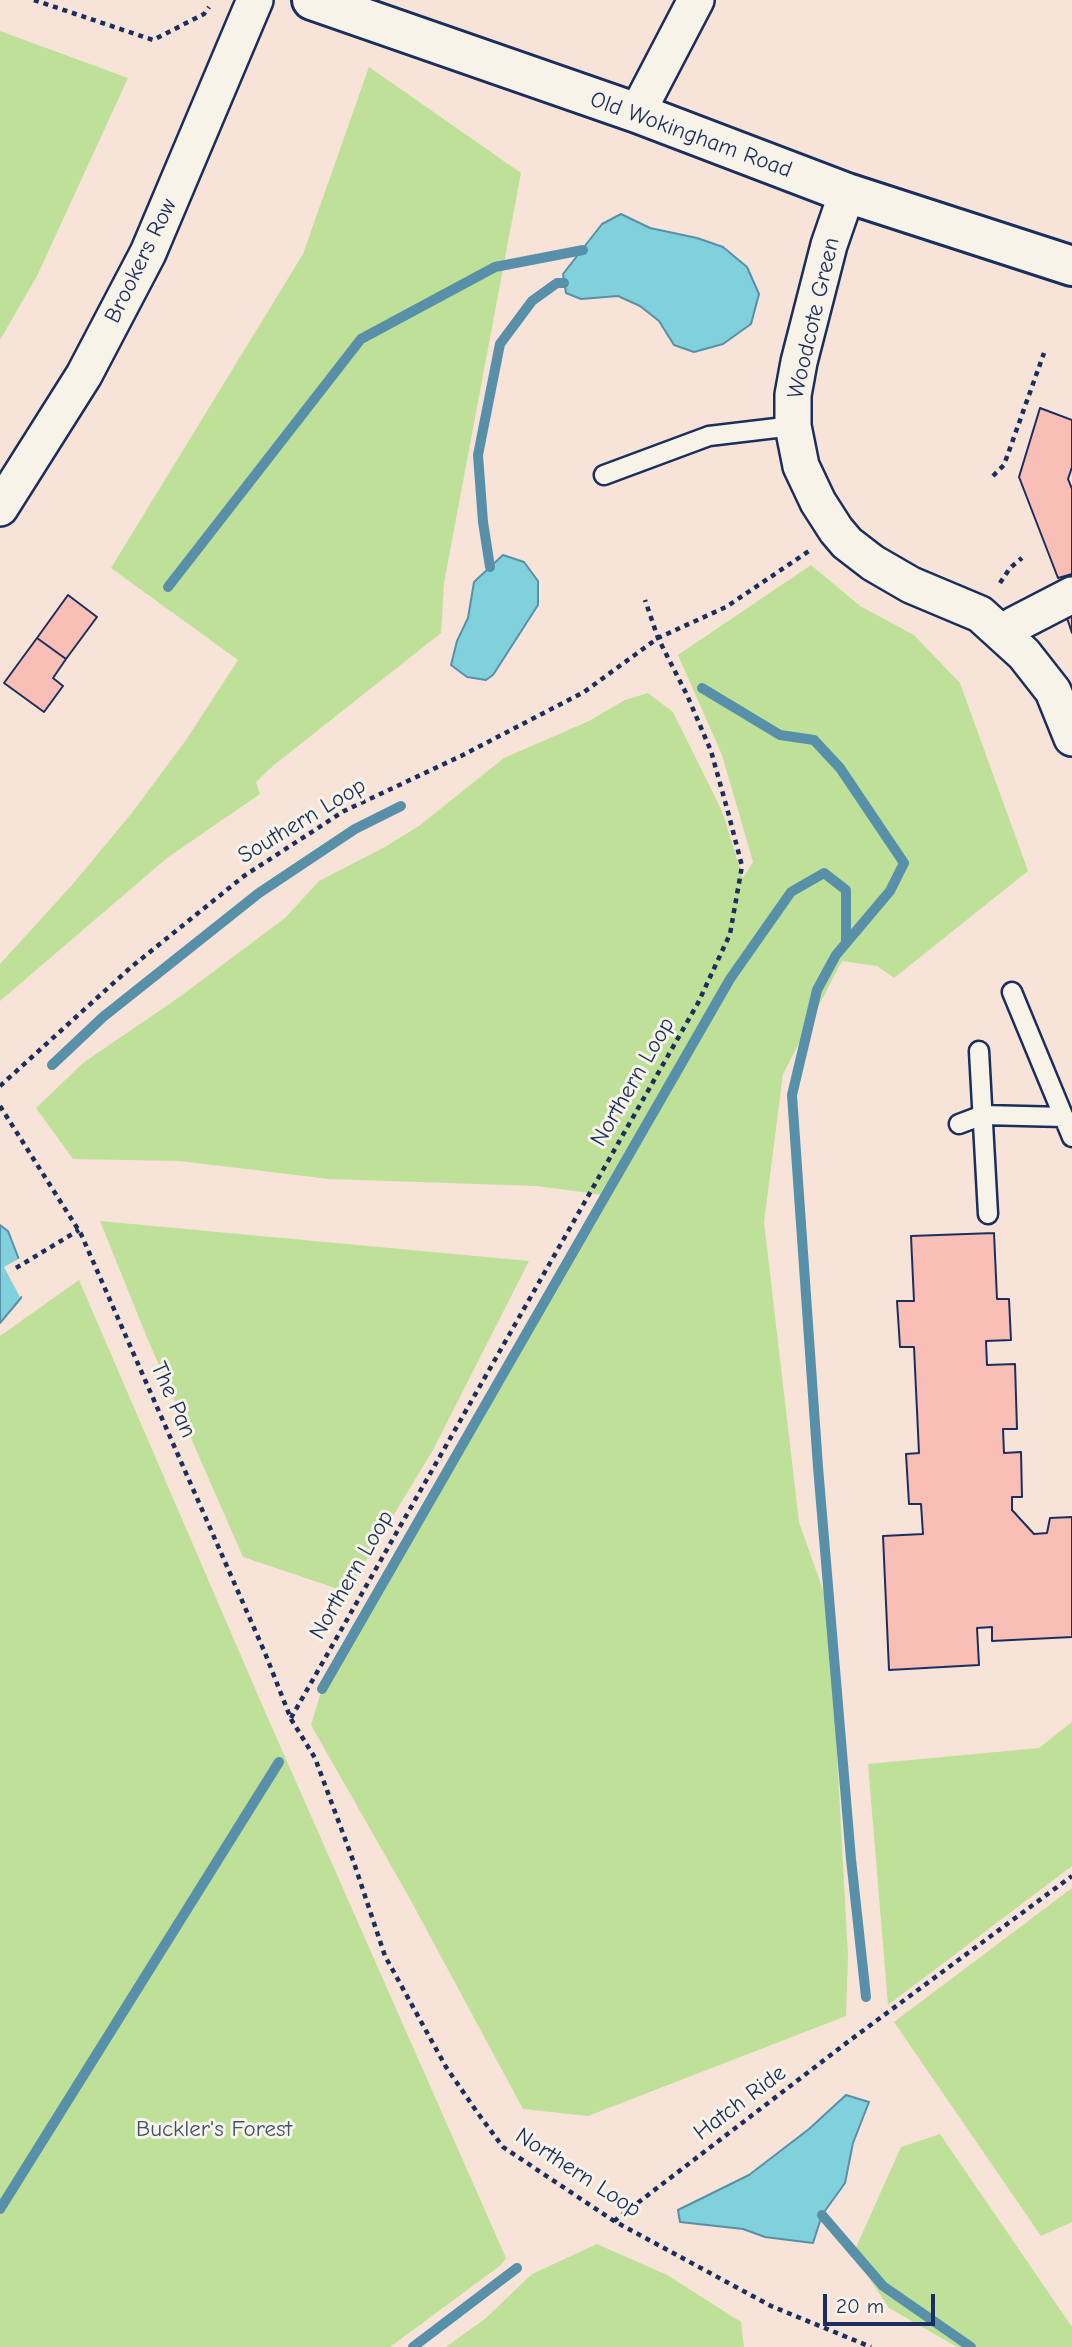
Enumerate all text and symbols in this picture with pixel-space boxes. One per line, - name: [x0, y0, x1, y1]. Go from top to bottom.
- street label: Old Wokingham Road: [586, 86, 796, 184]
- street label: Brookers Row: [99, 194, 183, 328]
- street label: Woodcote Green: [782, 235, 846, 401]
- street label: Southern Loop: [233, 772, 371, 870]
- street label: Northern Loop: [585, 1013, 681, 1151]
- street label: The Pan: [144, 1358, 202, 1442]
- street label: Northern Loop: [304, 1506, 400, 1644]
- street label: Hatch Ride: [689, 2059, 791, 2147]
- park label: Buckler's Forest: [136, 2115, 292, 2143]
- street label: Northern Loop: [510, 2122, 646, 2224]
- scale bar: [827, 2280, 939, 2324]
- text: 20 m: [836, 2294, 884, 2318]

